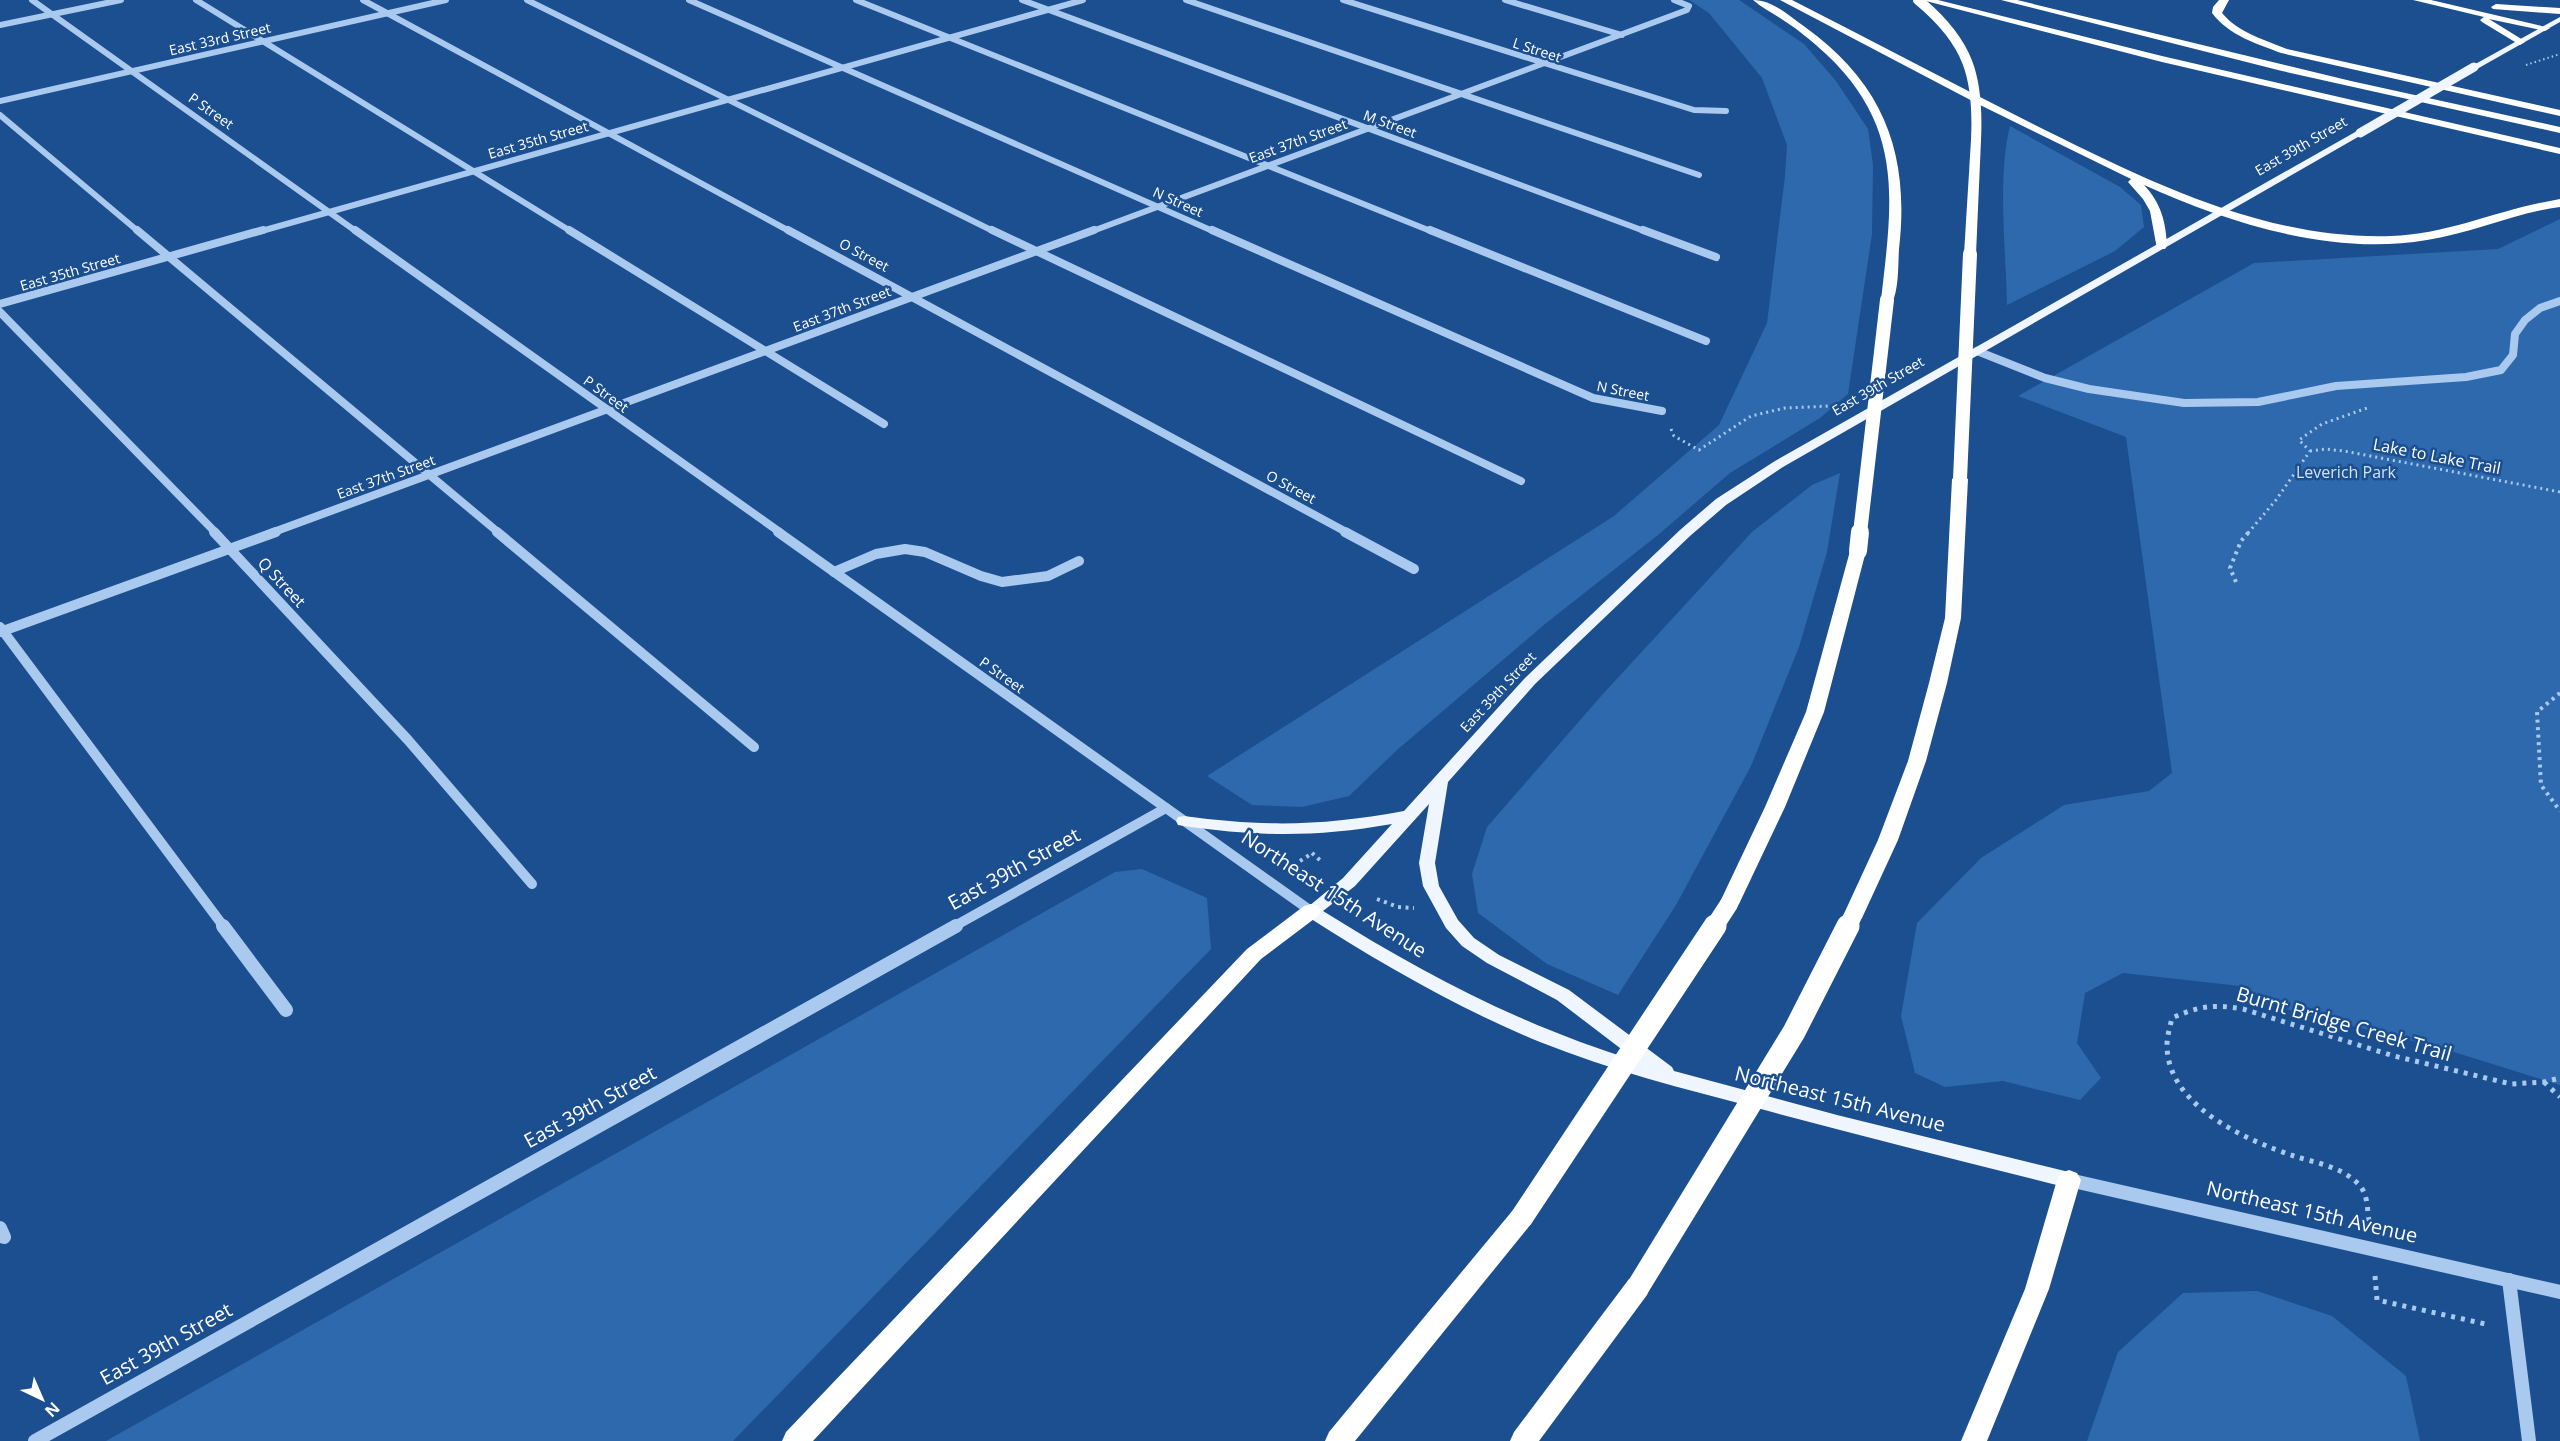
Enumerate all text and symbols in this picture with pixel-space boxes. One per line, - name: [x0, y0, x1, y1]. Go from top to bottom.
- street label: East 33rd Street: [167, 18, 273, 59]
- street label: L Street: [1510, 33, 1564, 66]
- street label: P Street: [185, 88, 238, 133]
- street label: M Street: [1361, 105, 1419, 142]
- street label: East 39th Street: [2251, 112, 2350, 180]
- street label: East 37th Street: [1246, 114, 1350, 167]
- street label: East 35th Street: [486, 116, 590, 163]
- street label: N Street: [1150, 182, 1206, 221]
- street label: O Street: [836, 234, 892, 276]
- street label: East 35th Street: [18, 248, 122, 295]
- street label: East 37th Street: [790, 281, 893, 336]
- street label: East 39th Street: [1828, 352, 1927, 420]
- street label: P Street: [580, 371, 633, 416]
- street label: N Street: [1595, 376, 1651, 405]
- street label: Lake to Lake Trail: [2371, 433, 2503, 479]
- street label: East 37th Street: [334, 450, 438, 503]
- park label: Leverich Park: [2296, 461, 2397, 483]
- street label: O Street: [1263, 466, 1319, 508]
- street label: Q Street: [253, 552, 311, 612]
- street label: East 39th Street: [1455, 647, 1540, 736]
- street label: P Street: [976, 652, 1029, 697]
- street label: East 39th Street: [943, 821, 1085, 916]
- street label: Northeast 15th Avenue: [1236, 823, 1432, 964]
- street label: Burnt Bridge Creek Trail: [2233, 980, 2455, 1067]
- street label: East 39th Street: [519, 1059, 661, 1154]
- street label: Northeast 15th Avenue: [1732, 1059, 1948, 1138]
- street label: Northeast 15th Avenue: [2204, 1174, 2420, 1249]
- street label: East 39th Street: [95, 1296, 237, 1391]
- north arrow: [12, 1369, 72, 1429]
- text: N: [40, 1397, 65, 1422]

